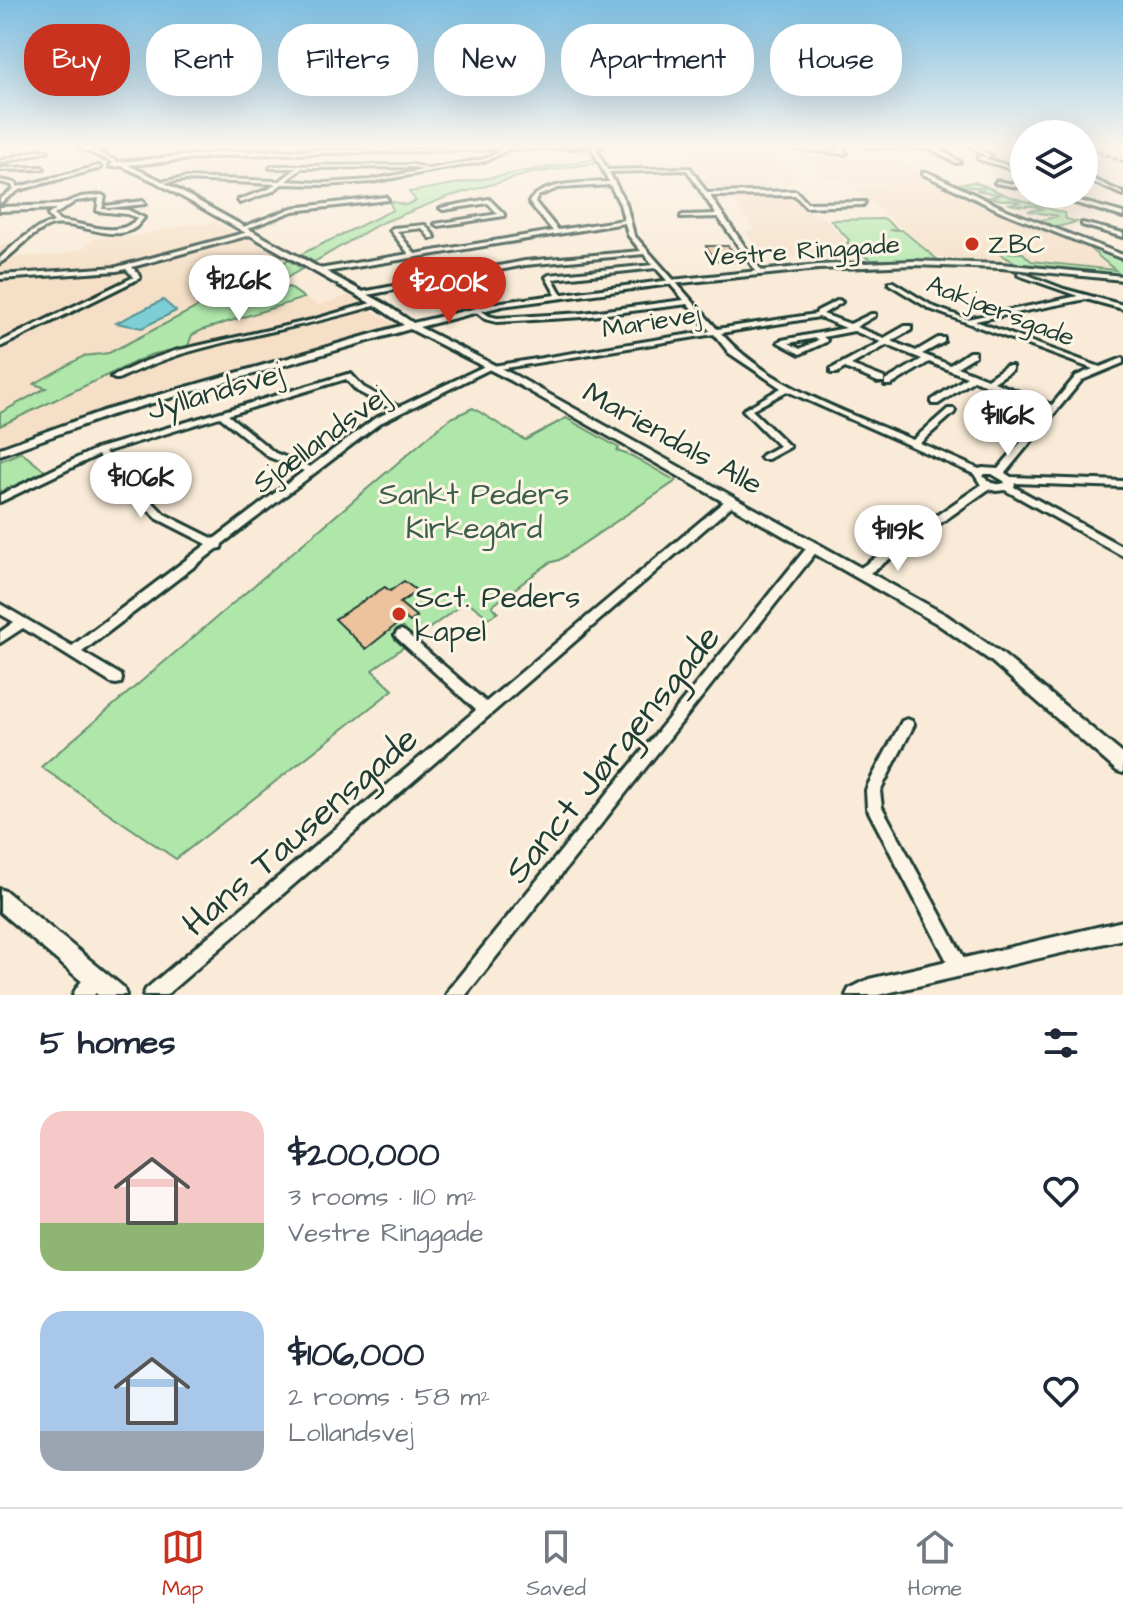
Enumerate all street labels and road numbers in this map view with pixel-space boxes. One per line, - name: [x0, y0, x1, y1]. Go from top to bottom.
- street label: Vestre Ringgade: [703, 226, 901, 278]
- street label: Aakjærsgade: [921, 266, 1080, 358]
- street label: Marievej: [599, 296, 703, 348]
- street label: Jyllandsvej: [142, 352, 289, 432]
- street label: Mariendals Alle: [575, 372, 770, 506]
- street label: Sjællandsvej: [244, 376, 398, 504]
- street label: Sanct Jørgensgade: [493, 614, 734, 895]
- street label: Hans Tausensgade: [171, 715, 431, 950]

